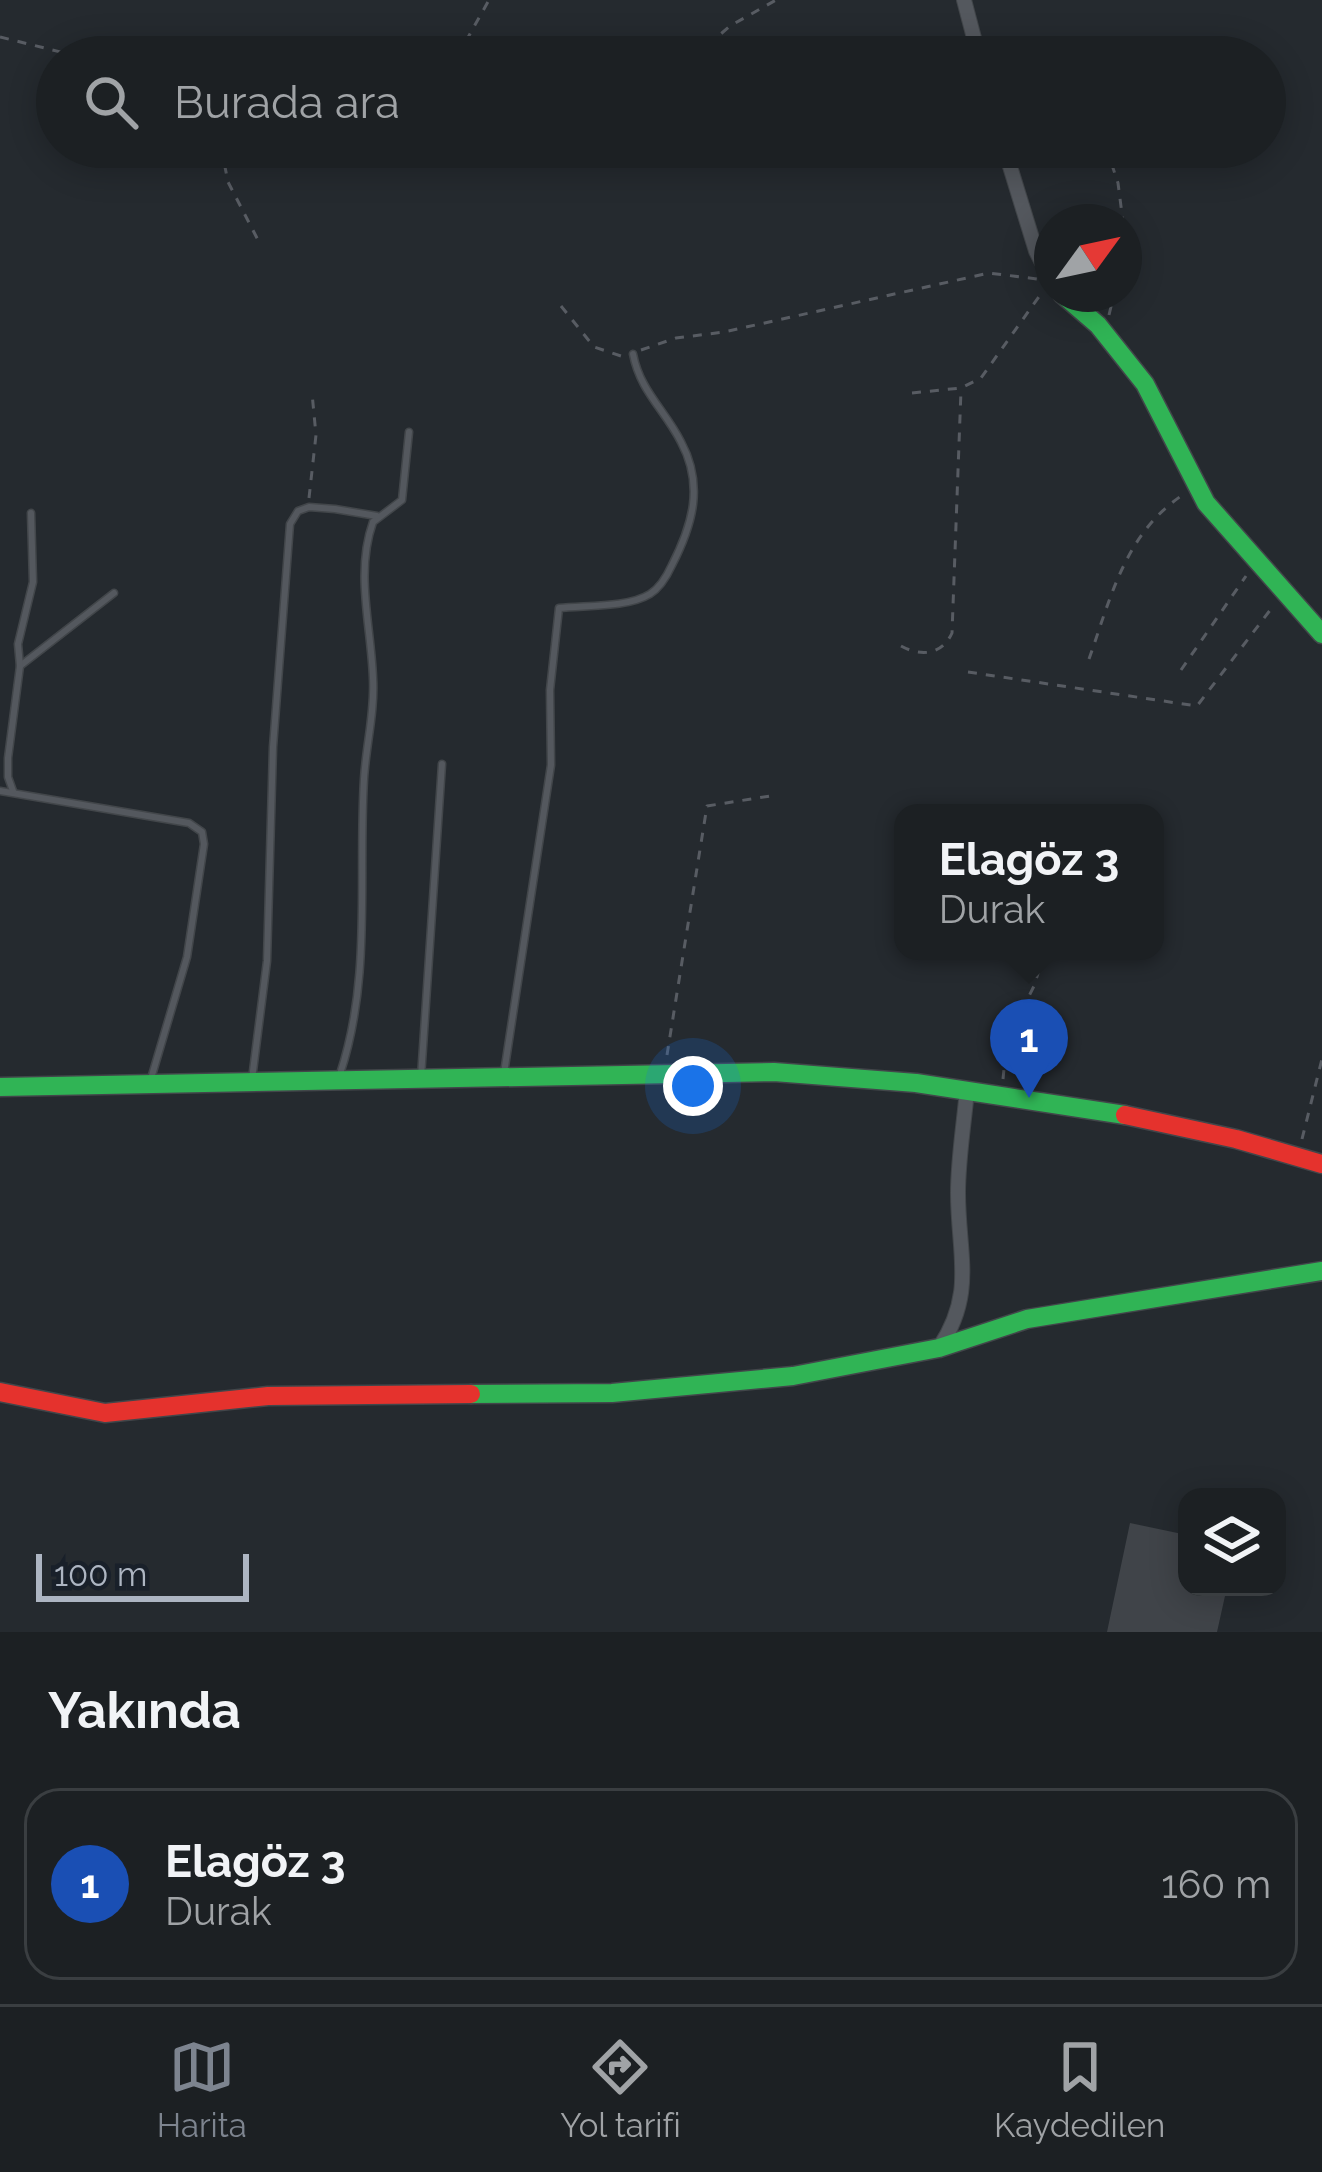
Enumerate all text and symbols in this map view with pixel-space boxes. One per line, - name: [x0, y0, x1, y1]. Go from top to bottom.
- search box: [36, 36, 1286, 168]
- icon: search: [78, 69, 144, 135]
- text: Burada ara: [174, 76, 400, 129]
- north arrow: [1034, 204, 1142, 312]
- popup: [894, 804, 1164, 960]
- text: Elagöz 3: [939, 833, 1119, 886]
- text: Durak: [939, 886, 1045, 932]
- pin: 1: [990, 999, 1068, 1098]
- your location: [663, 1056, 723, 1116]
- map controls: [1178, 1488, 1286, 1596]
- button: layers: [1178, 1488, 1286, 1596]
- scale bar: [36, 1548, 249, 1601]
- text: 100 m: [54, 1555, 147, 1594]
- text: Yakında: [48, 1680, 241, 1740]
- text: Elagöz 3: [165, 1835, 346, 1888]
- text: 1: [80, 1861, 100, 1907]
- text: 160 m: [1161, 1861, 1271, 1907]
- text: Durak: [165, 1888, 272, 1934]
- tab: Harita: [157, 2034, 247, 2145]
- tab: Yol tarifi: [560, 2034, 681, 2145]
- tab: Kaydedilen: [994, 2034, 1165, 2145]

